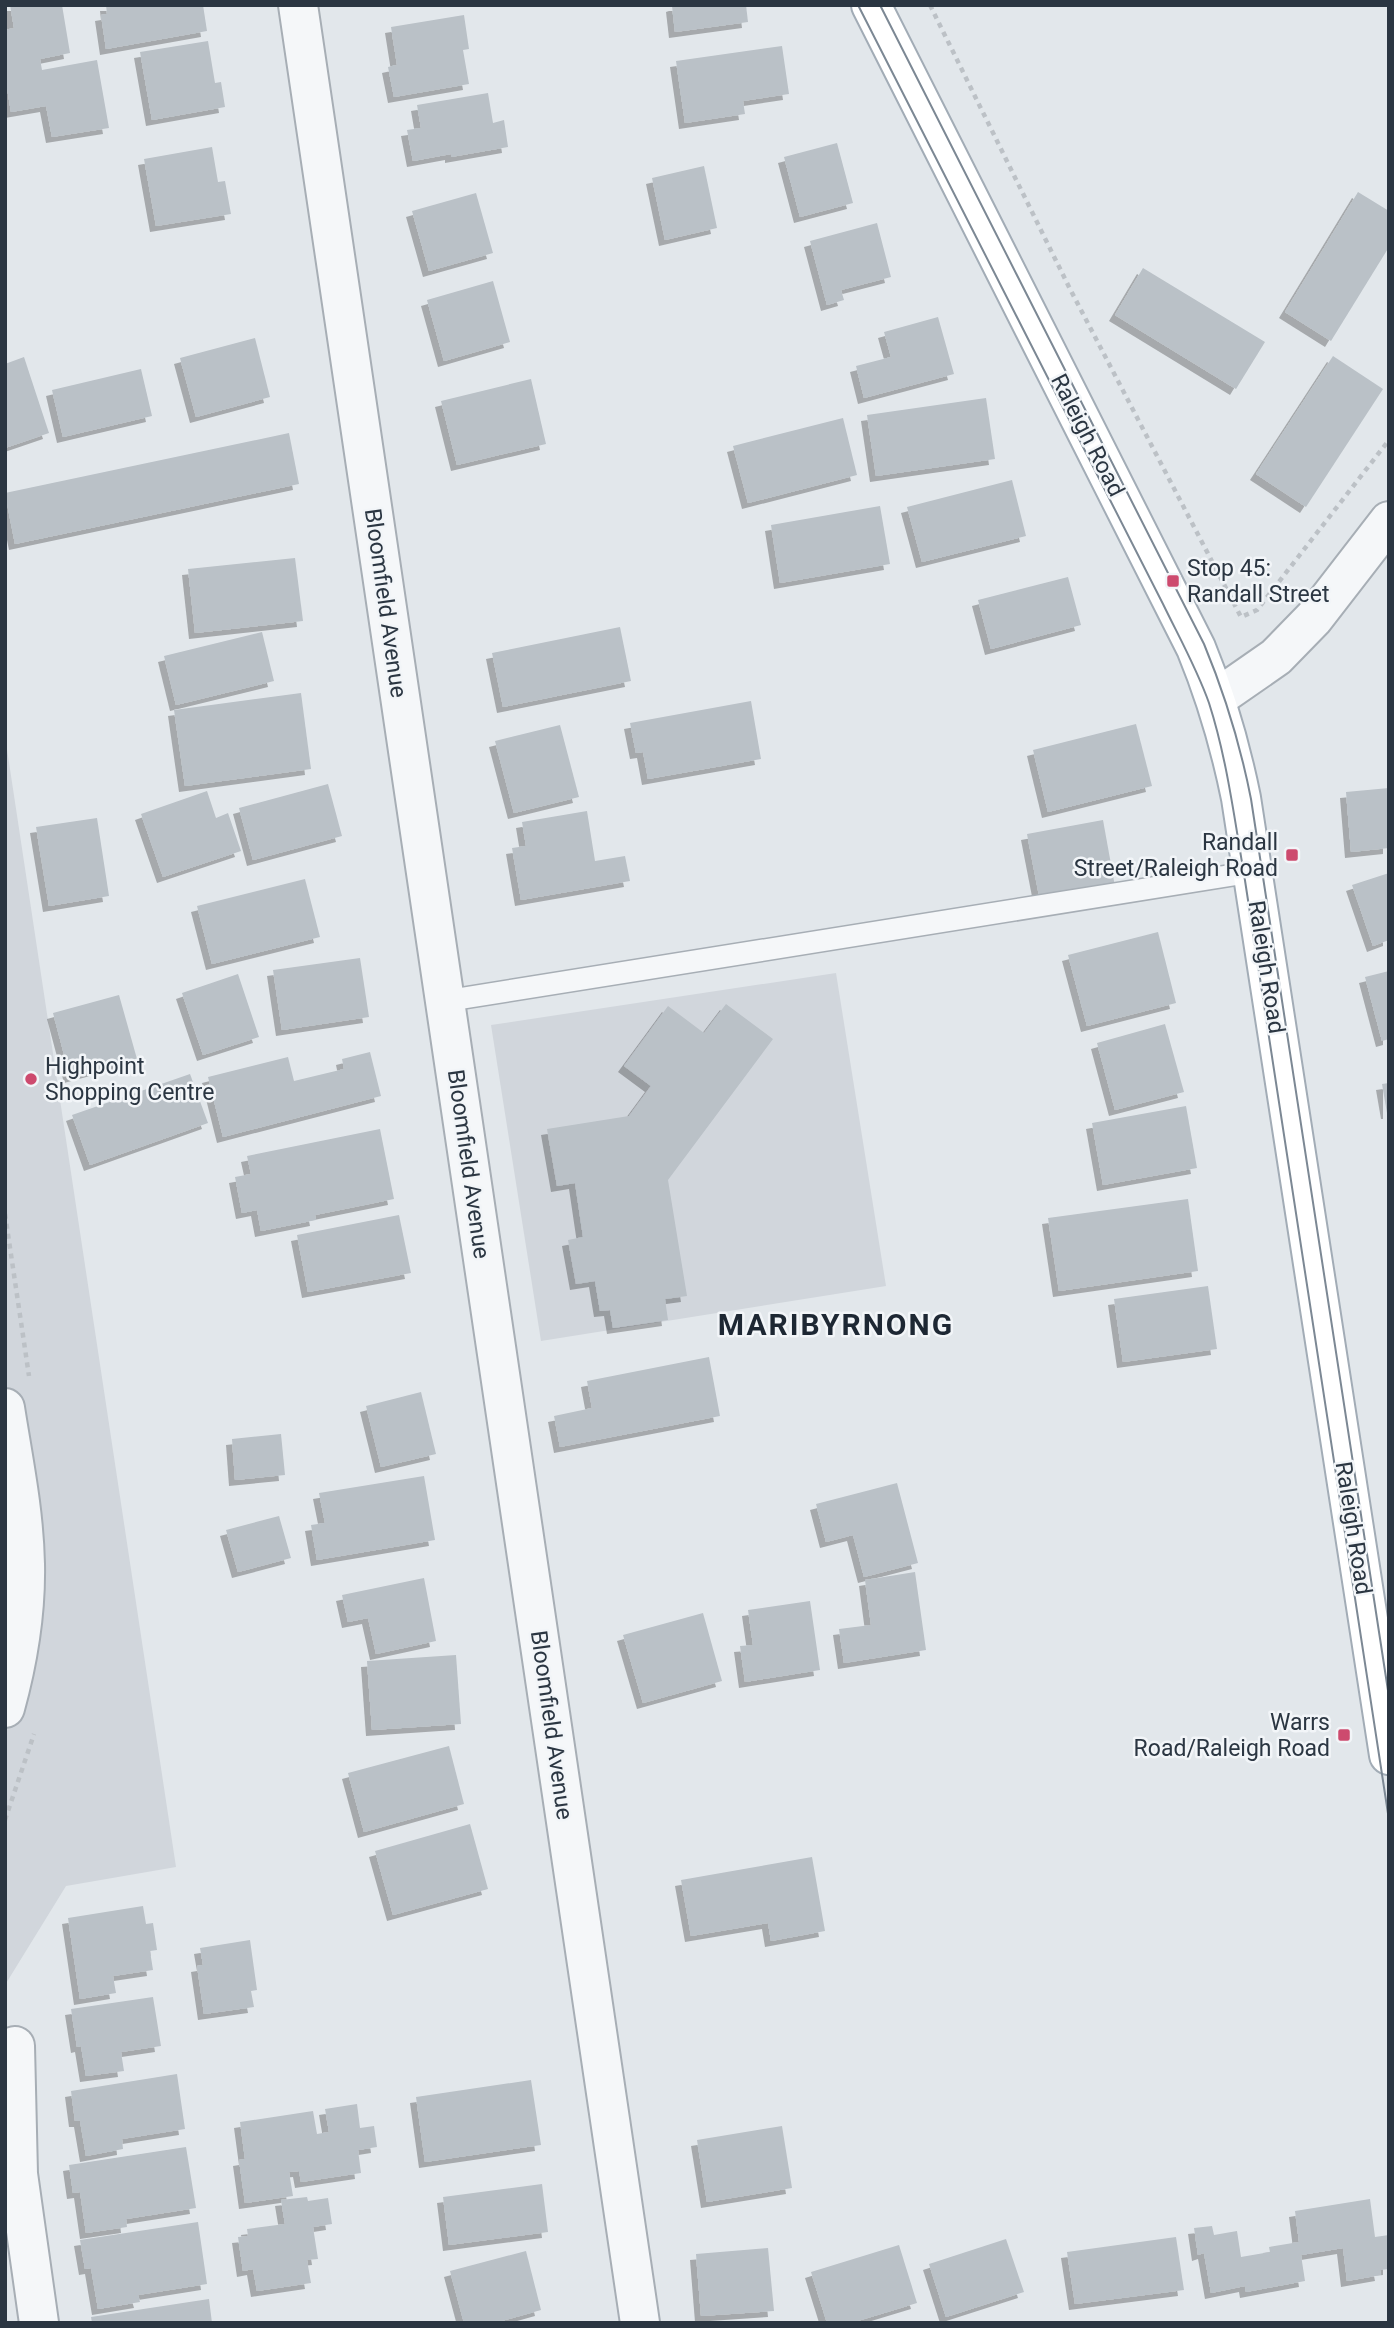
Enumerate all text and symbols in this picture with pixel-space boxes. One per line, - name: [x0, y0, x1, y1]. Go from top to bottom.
- street label: Raleigh Road: [1045, 369, 1130, 501]
- street label: Bloomfield Avenue: [359, 507, 412, 699]
- place label: Stop 45: Randall Street: [1187, 555, 1329, 608]
- marker: Stop 45: Randall Street: [1165, 573, 1181, 589]
- place label: Randall Street/Raleigh Road: [1074, 829, 1278, 882]
- marker: Randall Street/Raleigh Road: [1284, 847, 1300, 863]
- street label: Raleigh Road: [1243, 899, 1290, 1035]
- place label: Highpoint Shopping Centre: [45, 1053, 214, 1106]
- street label: Bloomfield Avenue: [442, 1068, 495, 1260]
- marker: Highpoint Shopping Centre: [23, 1071, 39, 1087]
- district label: MARIBYRNONG: [718, 1307, 954, 1342]
- street label: Raleigh Road: [1330, 1460, 1377, 1596]
- street label: Bloomfield Avenue: [525, 1629, 578, 1821]
- place label: Warrs Road/Raleigh Road: [1134, 1709, 1330, 1762]
- marker: Warrs Road/Raleigh Road: [1336, 1727, 1352, 1743]

